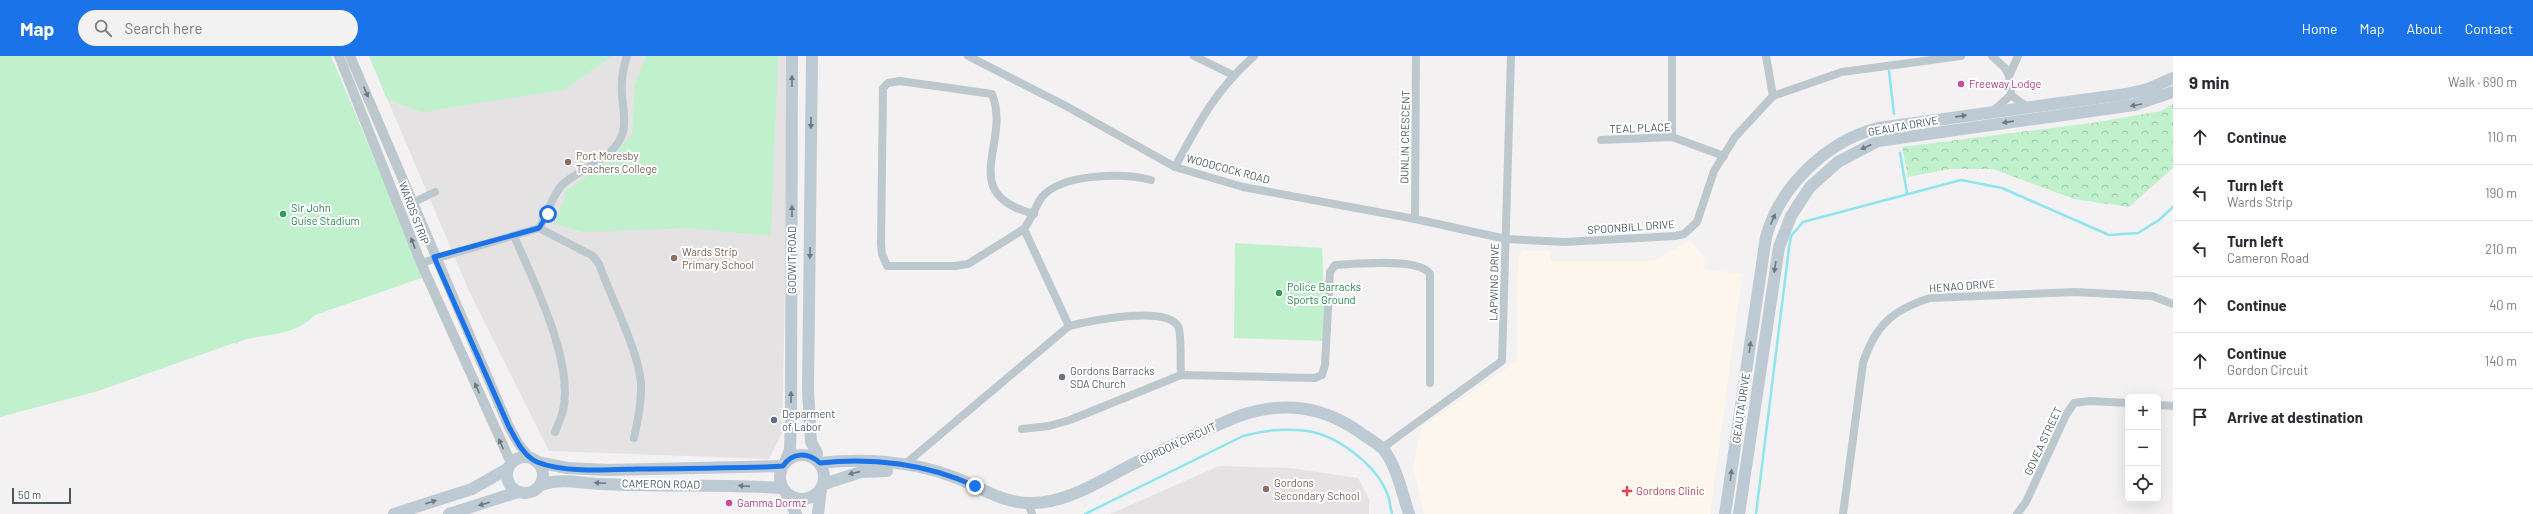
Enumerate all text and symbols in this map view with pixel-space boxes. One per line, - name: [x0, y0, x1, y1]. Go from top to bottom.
- search box: [78, 10, 358, 46]
- text: Map: [20, 17, 54, 40]
- icon: search: [92, 17, 114, 39]
- text: Search here: [124, 19, 202, 37]
- text: Home: [2302, 20, 2338, 37]
- text: Map: [2360, 20, 2384, 37]
- text: About: [2406, 20, 2443, 37]
- text: Contact: [2465, 20, 2513, 37]
- text: 9 min: [2189, 72, 2229, 92]
- one-way arrow: [789, 74, 795, 87]
- text: Walk · 690 m: [2448, 74, 2517, 90]
- place label: Freeway Lodge: [1969, 77, 2041, 90]
- marker: Freeway Lodge: [1956, 79, 1966, 89]
- one-way arrow: [362, 86, 369, 98]
- street label: DUNLIN CRESCENT: [1397, 90, 1412, 184]
- one-way arrow: [2130, 102, 2142, 108]
- street label: GEAUTA DRIVE: [1867, 113, 1939, 138]
- one-way arrow: [1955, 113, 1967, 119]
- one-way arrow: [808, 117, 814, 130]
- one-way arrow: [2001, 119, 2014, 125]
- street label: TEAL PLACE: [1609, 120, 1671, 135]
- icon: ahead: [2189, 126, 2211, 148]
- text: Continue: [2227, 128, 2287, 146]
- text: 110 m: [2487, 129, 2517, 145]
- one-way arrow: [1860, 143, 1872, 150]
- place label: Port Moresby Teachers College: [576, 149, 657, 175]
- street label: WOODCOCK ROAD: [1185, 151, 1272, 186]
- marker: Port Moresby Teachers College: [563, 157, 573, 167]
- text: Turn left: [2227, 176, 2283, 194]
- street label: WARDS STRIP: [397, 180, 433, 246]
- icon: left: [2189, 182, 2211, 204]
- text: 190 m: [2485, 185, 2517, 201]
- text: Wards Strip: [2227, 194, 2293, 210]
- place label: Sir John Guise Stadium: [291, 201, 360, 227]
- one-way arrow: [789, 204, 795, 217]
- route start: [539, 205, 557, 223]
- marker: Sir John Guise Stadium: [278, 209, 288, 219]
- one-way arrow: [1770, 213, 1776, 225]
- street label: SPOONBILL DRIVE: [1587, 217, 1676, 236]
- street label: GODWIT ROAD: [785, 226, 798, 294]
- text: Turn left: [2227, 232, 2283, 250]
- one-way arrow: [410, 237, 416, 249]
- icon: left: [2189, 238, 2211, 260]
- text: 210 m: [2485, 241, 2517, 257]
- street label: LAPWING DRIVE: [1486, 243, 1501, 321]
- place label: Wards Strip Primary School: [682, 245, 754, 271]
- one-way arrow: [807, 247, 813, 260]
- text: Cameron Road: [2227, 250, 2309, 266]
- marker: Wards Strip Primary School: [669, 253, 679, 263]
- one-way arrow: [1772, 261, 1778, 273]
- street label: HENAO DRIVE: [1928, 277, 1996, 294]
- place label: Police Barracks Sports Ground: [1287, 280, 1361, 306]
- marker: Police Barracks Sports Ground: [1274, 288, 1284, 298]
- icon: ahead: [2189, 294, 2211, 316]
- text: Continue: [2227, 296, 2287, 314]
- text: 40 m: [2489, 297, 2517, 313]
- one-way arrow: [1747, 341, 1753, 353]
- text: Continue: [2227, 344, 2287, 362]
- icon: ahead: [2189, 350, 2211, 372]
- text: 140 m: [2485, 353, 2517, 369]
- text: Gordon Circuit: [2227, 362, 2308, 378]
- place label: Gordons Barracks SDA Church: [1070, 364, 1155, 390]
- marker: Gordons Barracks SDA Church: [1057, 372, 1067, 382]
- street label: GEAUTA DRIVE: [1729, 372, 1752, 444]
- one-way arrow: [473, 381, 479, 393]
- one-way arrow: [788, 390, 794, 403]
- map controls: [2125, 394, 2161, 502]
- button: +: [2125, 394, 2161, 430]
- street label: GOVEA STREET: [2021, 404, 2064, 477]
- icon: arrive: [2189, 406, 2211, 428]
- place label: Deparment of Labor: [782, 407, 835, 433]
- text: Arrive at destination: [2227, 408, 2363, 426]
- marker: Deparment of Labor: [769, 415, 779, 425]
- street label: GORDON CIRCUIT: [1138, 419, 1218, 466]
- button: −: [2125, 430, 2161, 466]
- one-way arrow: [498, 438, 504, 449]
- button: locate: [2125, 466, 2161, 502]
- one-way arrow: [1728, 469, 1734, 481]
- one-way arrow: [848, 471, 860, 477]
- street label: CAMERON ROAD: [622, 476, 700, 491]
- place label: Gordons Secondary School: [1274, 476, 1360, 502]
- route end: [966, 477, 984, 495]
- one-way arrow: [594, 480, 606, 487]
- one-way arrow: [738, 482, 750, 489]
- marker: Gordons Secondary School: [1261, 484, 1271, 494]
- place label: Gordons Clinic: [1636, 484, 1705, 497]
- marker: Gordons Clinic: [1621, 485, 1633, 497]
- scale bar: [12, 486, 71, 505]
- text: 50 m: [18, 488, 41, 501]
- place label: Gamma Dormz: [737, 496, 806, 509]
- marker: Gamma Dormz: [724, 498, 734, 508]
- one-way arrow: [425, 499, 437, 505]
- one-way arrow: [478, 501, 490, 507]

